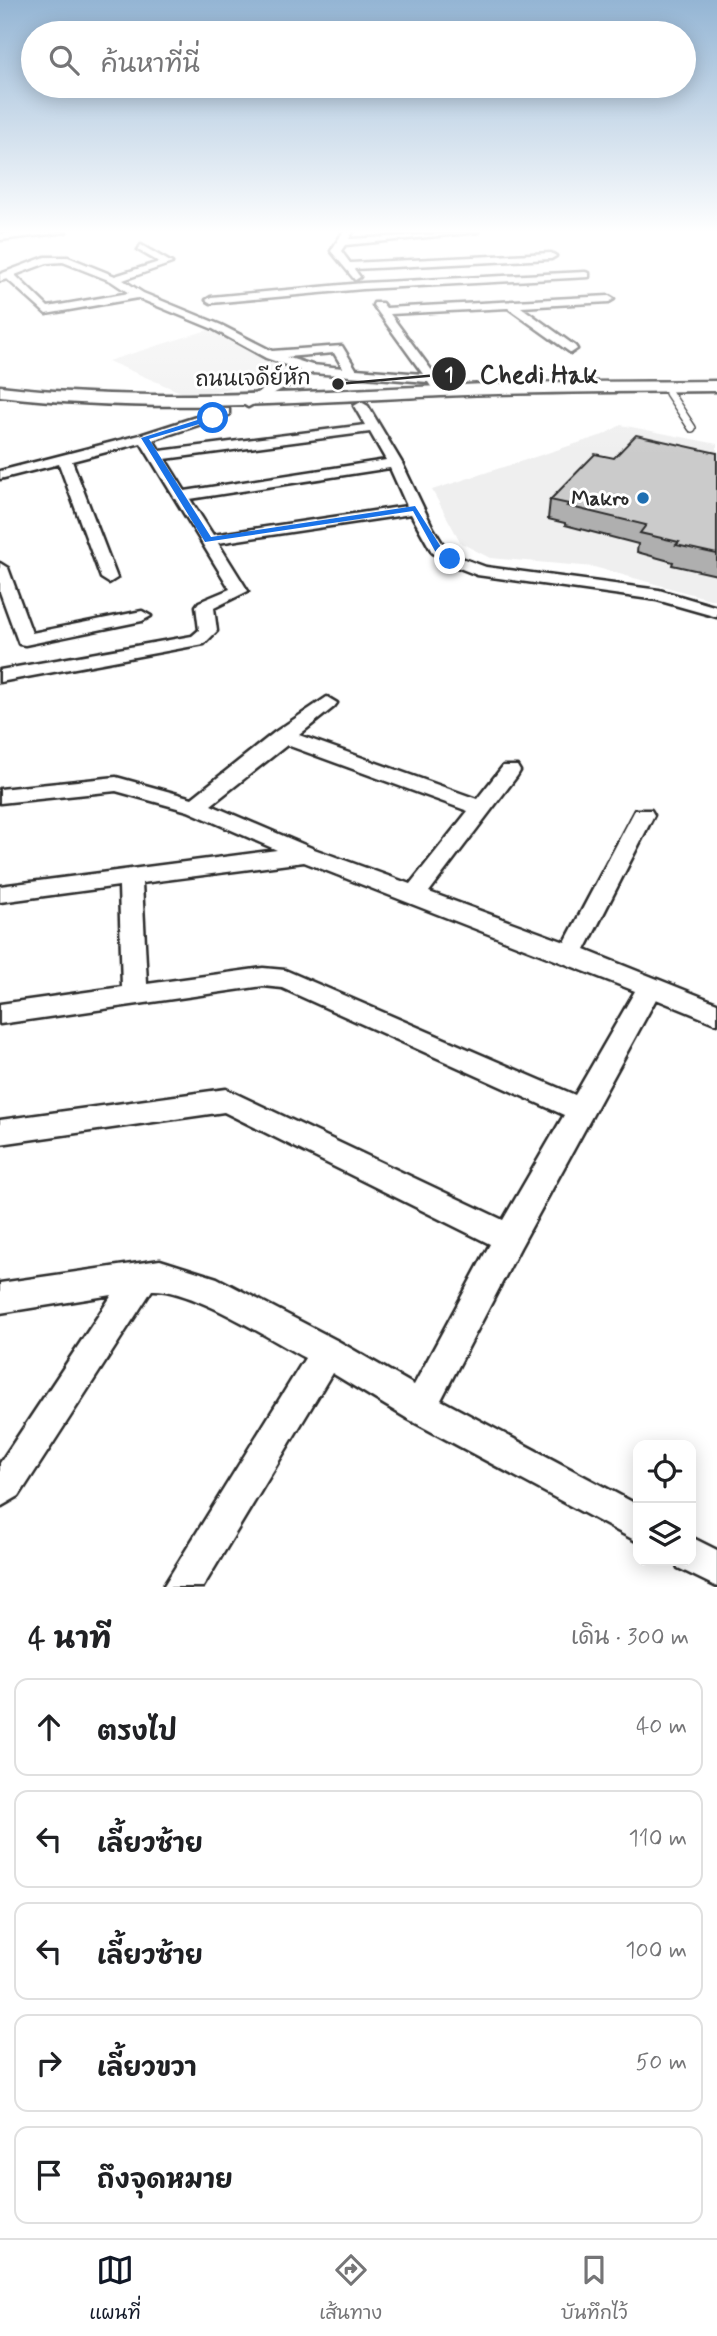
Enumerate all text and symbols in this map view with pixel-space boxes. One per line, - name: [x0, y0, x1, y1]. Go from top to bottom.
- search box: [21, 21, 696, 98]
- icon: search: [45, 41, 83, 79]
- text: ค้นหาที่นี่: [101, 48, 200, 82]
- callout: Chedi Hak: [431, 351, 611, 398]
- text: Chedi Hak: [480, 359, 599, 393]
- text: 1: [444, 361, 454, 389]
- street label: ถนนเจดีย์หัก: [195, 364, 311, 394]
- route start: [197, 402, 228, 433]
- place label: Makro: [571, 485, 629, 513]
- marker: Makro: [635, 490, 651, 506]
- route end: [434, 543, 465, 574]
- map controls: [633, 1440, 696, 1566]
- button: locate: [633, 1440, 696, 1503]
- button: layers: [633, 1503, 696, 1566]
- text: 4 นาที: [28, 1620, 111, 1659]
- text: เดิน · 300 m: [571, 1623, 689, 1653]
- icon: ahead: [30, 1708, 68, 1746]
- text: 40 m: [636, 1712, 687, 1742]
- text: ตรงไป: [97, 1716, 177, 1750]
- icon: left: [30, 1820, 68, 1858]
- text: 110 m: [628, 1824, 687, 1854]
- text: เลี้ยวซ้าย: [97, 1828, 203, 1862]
- icon: left: [30, 1932, 68, 1970]
- text: 100 m: [625, 1936, 687, 1966]
- text: เลี้ยวซ้าย: [97, 1940, 203, 1974]
- icon: right: [30, 2044, 68, 2082]
- text: 50 m: [636, 2048, 687, 2078]
- text: เลี้ยวขวา: [97, 2052, 197, 2086]
- icon: arrive: [30, 2156, 68, 2194]
- text: ถึงจุดหมาย: [97, 2164, 233, 2198]
- tab: แผนที่: [89, 2251, 141, 2326]
- tab: เส้นทาง: [319, 2251, 382, 2326]
- tab: บันทึกไว้: [561, 2251, 628, 2326]

